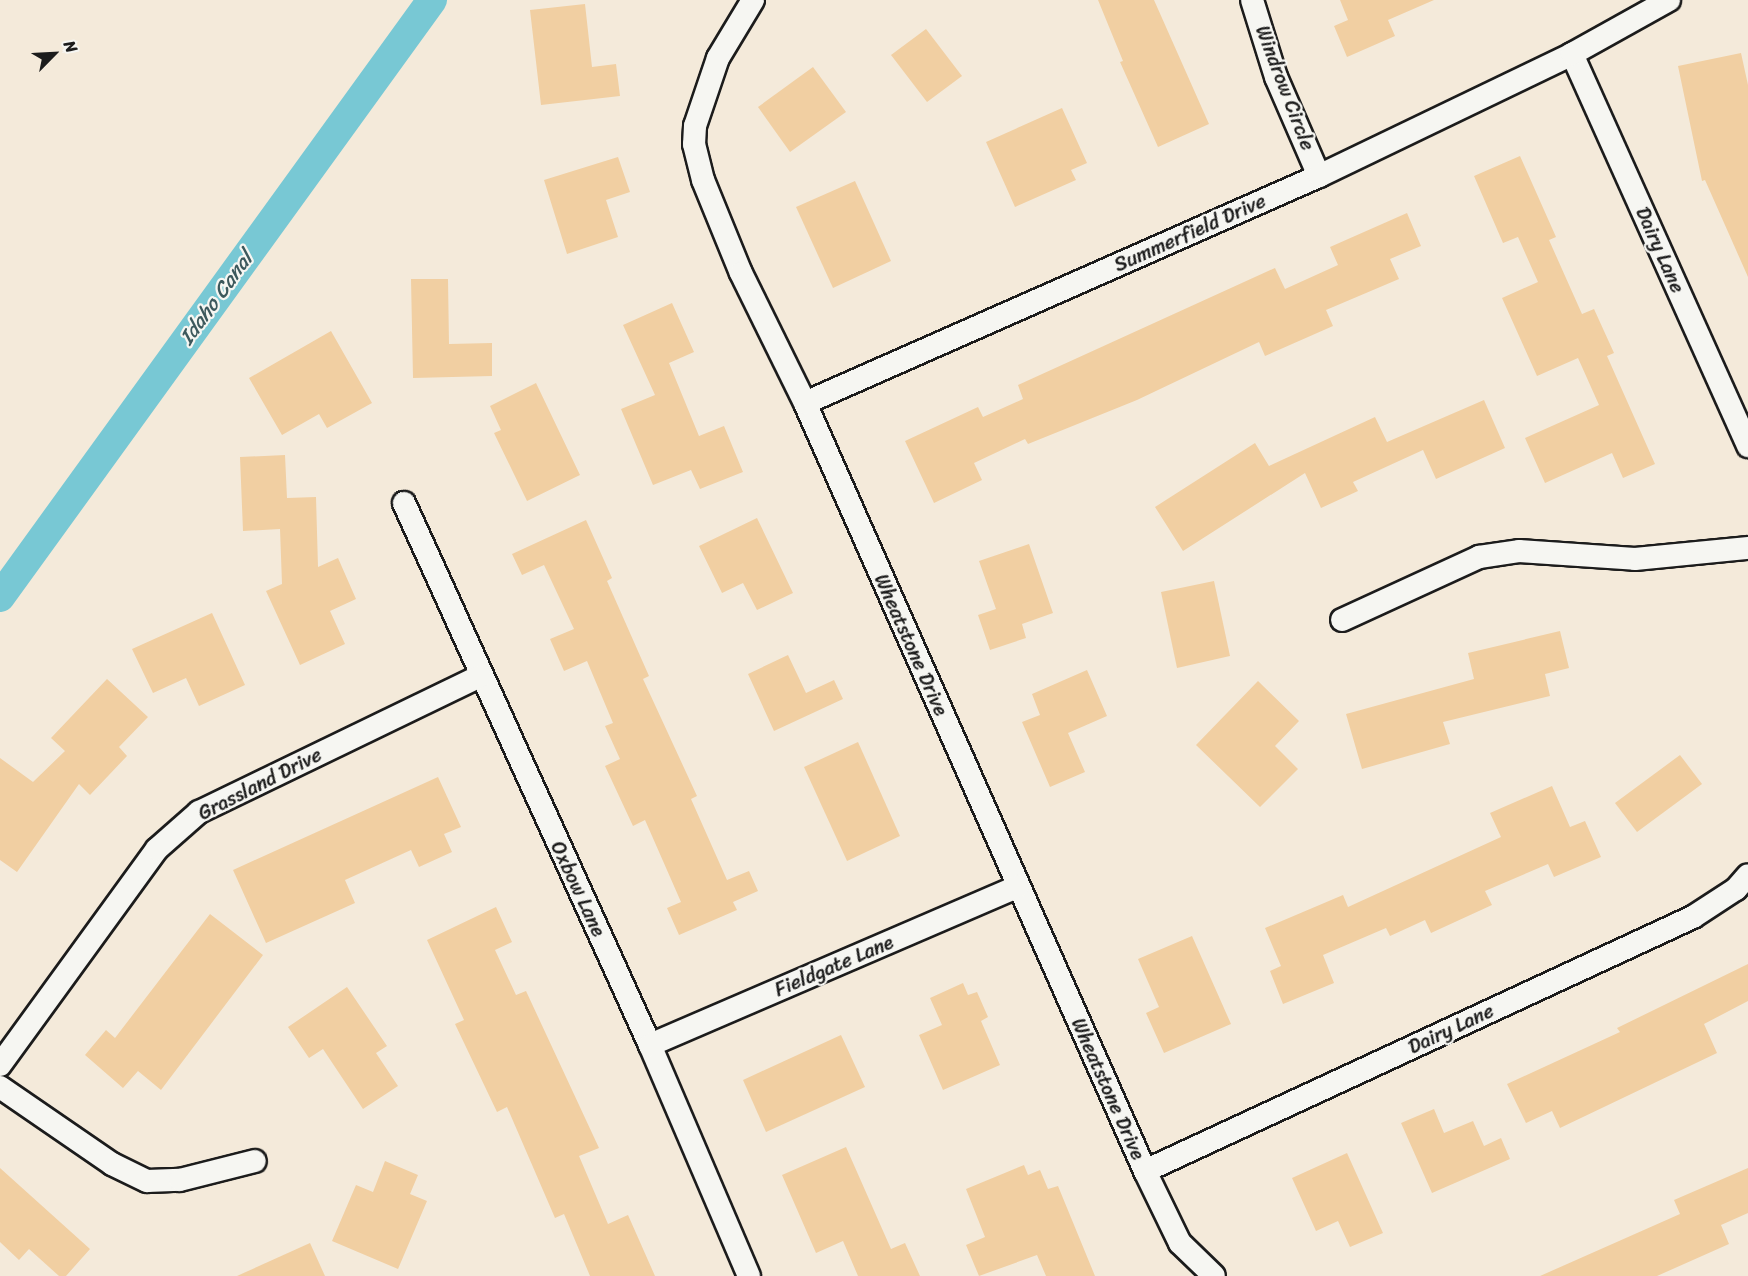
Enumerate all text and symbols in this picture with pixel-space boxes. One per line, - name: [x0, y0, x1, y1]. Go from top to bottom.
- street label: Windrow Circle: [1250, 22, 1320, 154]
- north arrow: [24, 24, 84, 84]
- text: N: [55, 36, 86, 57]
- street label: Summerfield Drive: [1110, 189, 1270, 277]
- street label: Dairy Lane: [1630, 203, 1690, 297]
- water label: Idaho Canal: [174, 247, 258, 349]
- street label: Wheatstone Drive: [869, 570, 953, 720]
- street label: Grassland Drive: [194, 743, 326, 825]
- street label: Oxbow Lane: [545, 837, 611, 941]
- street label: Fieldgate Lane: [771, 930, 897, 1002]
- street label: Dairy Lane: [1404, 999, 1498, 1059]
- street label: Wheatstone Drive: [1066, 1014, 1150, 1164]

